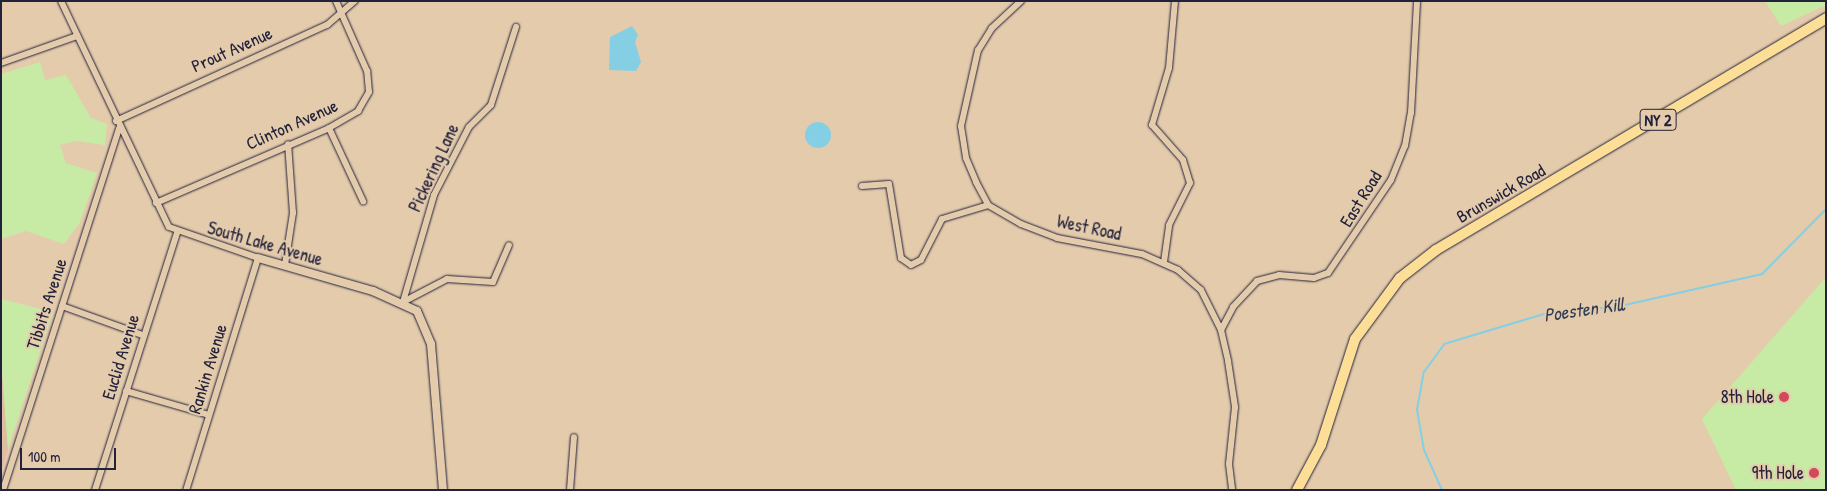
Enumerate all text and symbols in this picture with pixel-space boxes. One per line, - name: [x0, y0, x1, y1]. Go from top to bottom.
- street label: Prout Avenue: [188, 23, 276, 77]
- street label: Clinton Avenue: [243, 95, 341, 155]
- road number: NY 2: [1639, 106, 1677, 134]
- street label: Pickering Lane: [404, 121, 464, 215]
- street label: Brunswick Road: [1453, 160, 1549, 228]
- street label: East Road: [1335, 167, 1387, 231]
- street label: West Road: [1055, 211, 1123, 245]
- street label: South Lake Avenue: [205, 217, 325, 271]
- street label: Tibbits Avenue: [22, 256, 72, 352]
- water label: Poesten Kill: [1542, 293, 1626, 327]
- street label: Euclid Avenue: [98, 312, 144, 402]
- street label: Rankin Avenue: [184, 321, 232, 417]
- place label: 8th Hole: [1721, 386, 1774, 408]
- marker: 8th Hole: [1778, 391, 1790, 403]
- scale bar: [22, 438, 119, 470]
- text: 100 m: [28, 446, 61, 467]
- place label: 9th Hole: [1752, 462, 1804, 484]
- marker: 9th Hole: [1808, 467, 1820, 479]

